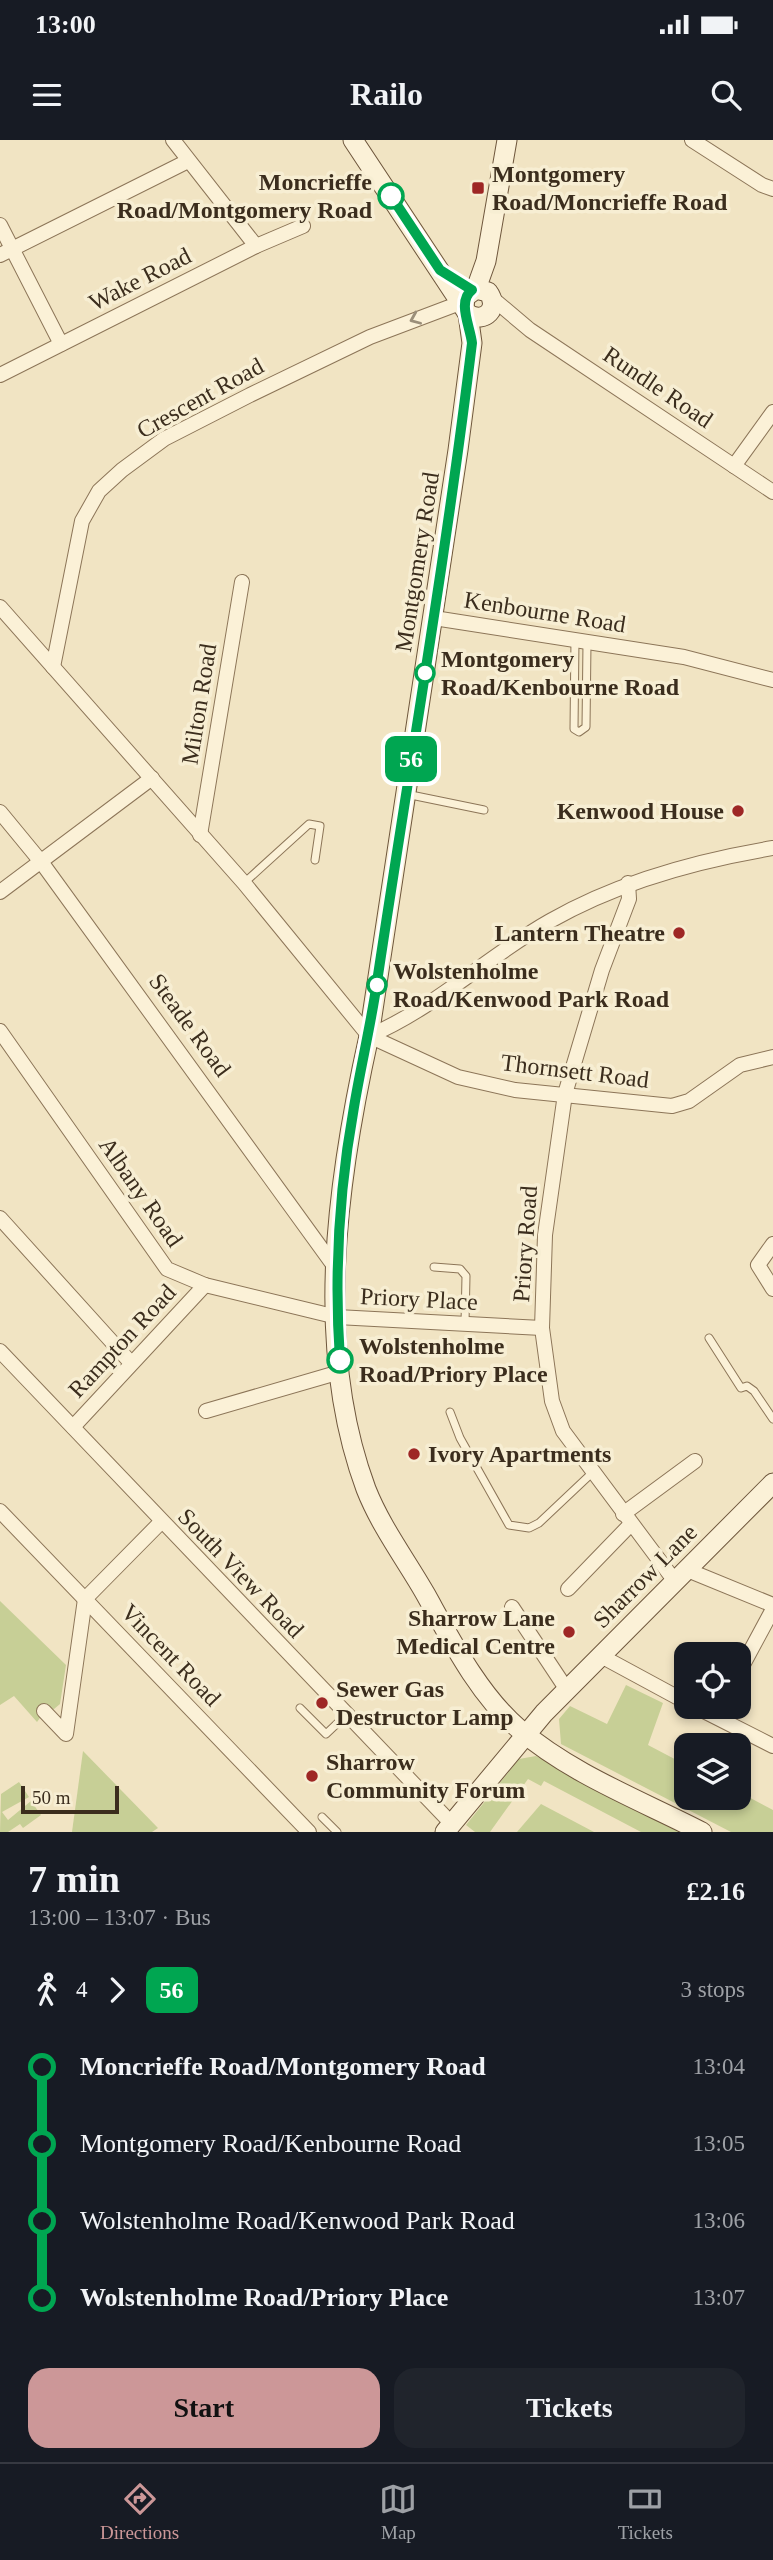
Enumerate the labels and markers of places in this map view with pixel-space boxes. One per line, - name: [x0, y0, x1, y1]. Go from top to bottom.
- place label: Montgomery Road/Moncrieffe Road: [492, 161, 728, 215]
- place label: Moncrieffe Road/Montgomery Road: [117, 169, 373, 223]
- marker: Montgomery Road/Moncrieffe Road: [470, 180, 486, 196]
- marker: Moncrieffe Road/Montgomery Road: [378, 183, 404, 209]
- place label: Montgomery Road/Kenbourne Road: [441, 646, 680, 700]
- marker: Montgomery Road/Kenbourne Road: [415, 663, 435, 683]
- place label: Kenwood House: [557, 798, 724, 824]
- marker: Kenwood House: [730, 803, 746, 819]
- place label: Lantern Theatre: [495, 920, 665, 946]
- marker: Lantern Theatre: [671, 925, 687, 941]
- place label: Wolstenholme Road/Kenwood Park Road: [393, 958, 670, 1012]
- marker: Wolstenholme Road/Kenwood Park Road: [367, 975, 387, 995]
- place label: Wolstenholme Road/Priory Place: [359, 1333, 548, 1387]
- marker: Wolstenholme Road/Priory Place: [327, 1347, 353, 1373]
- place label: Ivory Apartments: [428, 1441, 611, 1467]
- marker: Ivory Apartments: [406, 1446, 422, 1462]
- place label: Sharrow Lane Medical Centre: [396, 1605, 555, 1659]
- marker: Sharrow Lane Medical Centre: [561, 1624, 577, 1640]
- place label: Sewer Gas Destructor Lamp: [336, 1676, 514, 1730]
- marker: Sewer Gas Destructor Lamp: [314, 1695, 330, 1711]
- place label: Sharrow Community Forum: [326, 1749, 525, 1803]
- marker: Sharrow Community Forum: [304, 1768, 320, 1784]

